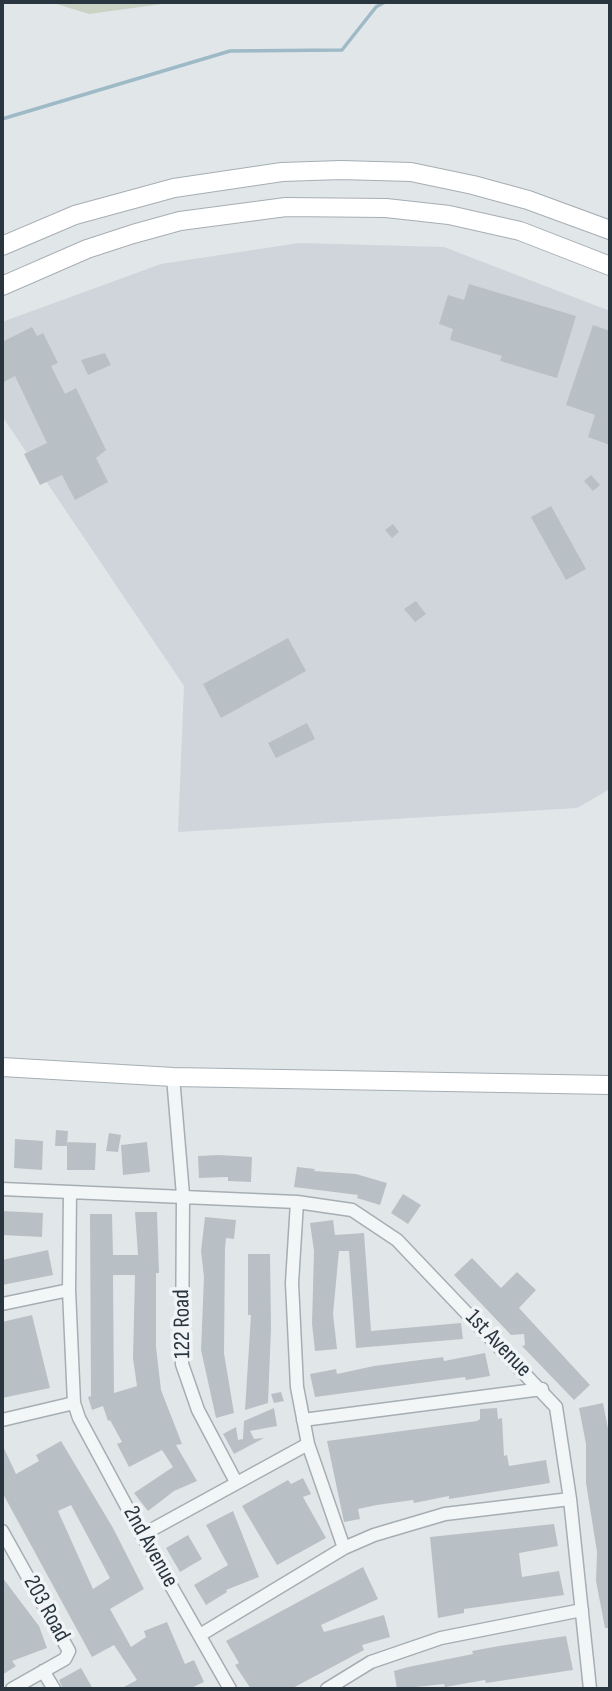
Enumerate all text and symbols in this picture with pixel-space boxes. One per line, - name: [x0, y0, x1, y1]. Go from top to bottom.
- street label: 122 Road: [169, 1289, 197, 1359]
- street label: 1st Avenue: [459, 1304, 537, 1384]
- street label: 2nd Avenue: [116, 1501, 184, 1593]
- street label: 203 Road: [17, 1571, 75, 1647]

